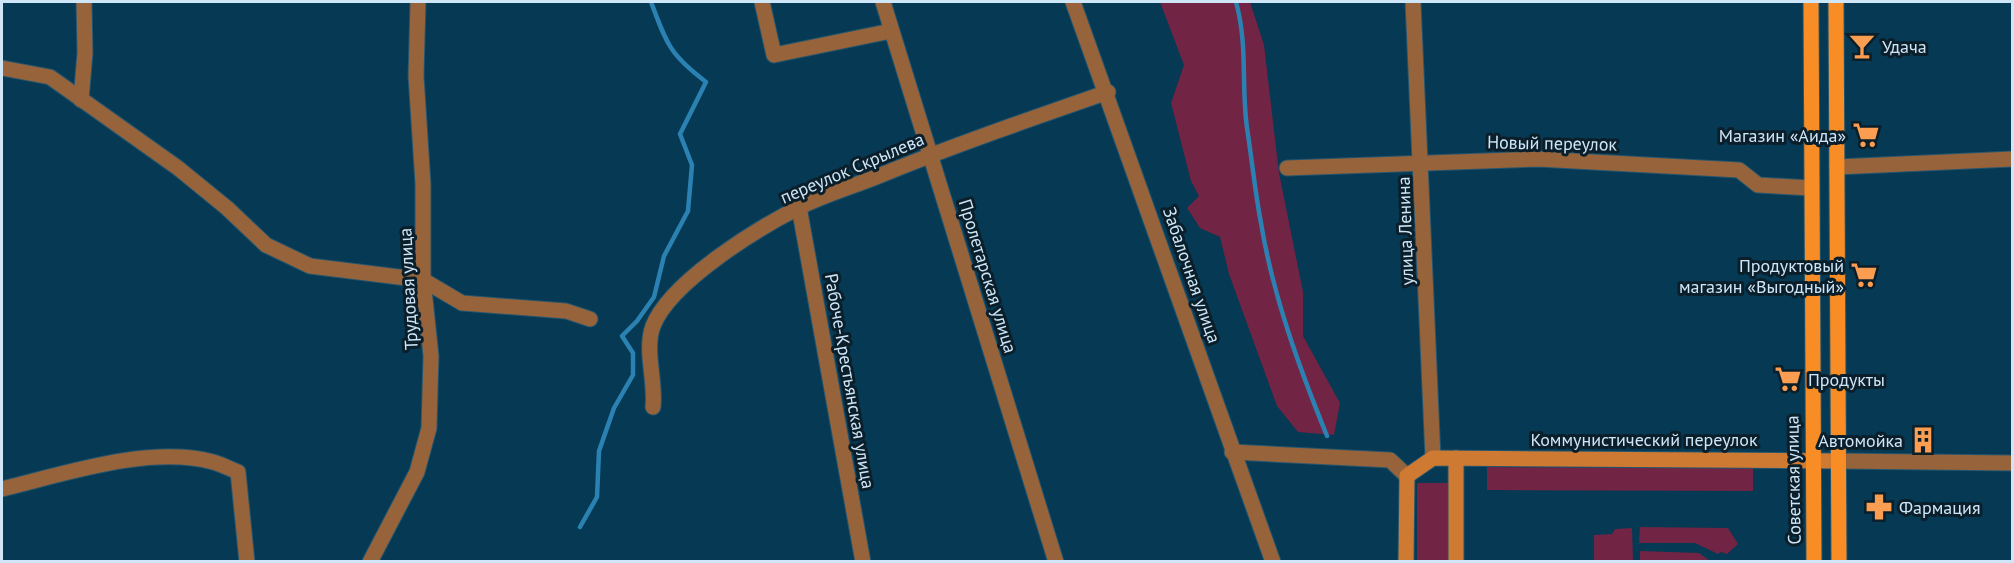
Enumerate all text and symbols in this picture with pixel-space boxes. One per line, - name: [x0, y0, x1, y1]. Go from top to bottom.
- bar icon: Удача: [1847, 31, 1877, 61]
- place label: Удача: [1882, 35, 1927, 58]
- supermarket icon: Магазин «Аида»: [1851, 120, 1881, 150]
- place label: Магазин «Аида»: [1719, 124, 1846, 147]
- street label: переулок Скрылева: [777, 127, 927, 209]
- street label: Новый переулок: [1487, 130, 1618, 156]
- street label: улица Ленина: [1392, 176, 1418, 286]
- street label: Пролетарская улица: [954, 196, 1022, 356]
- street label: Забалочная улица: [1158, 204, 1226, 346]
- street label: Трудовая улица: [393, 227, 423, 351]
- place label: Продуктовый магазин «Выгодный»: [1679, 254, 1844, 298]
- supermarket icon: Продуктовый магазин «Выгодный»: [1849, 260, 1879, 290]
- street label: Рабоче-Крестьянская улица: [820, 272, 880, 490]
- supermarket icon: Продукты: [1773, 364, 1803, 394]
- place label: Продукты: [1808, 368, 1885, 391]
- street label: Советская улица: [1780, 415, 1806, 545]
- building icon: Автомойка: [1908, 425, 1938, 455]
- street label: Коммунистический переулок: [1530, 428, 1758, 451]
- place label: Автомойка: [1818, 429, 1903, 452]
- pharmacy icon: Фармация: [1864, 492, 1894, 522]
- place label: Фармация: [1899, 496, 1981, 519]

